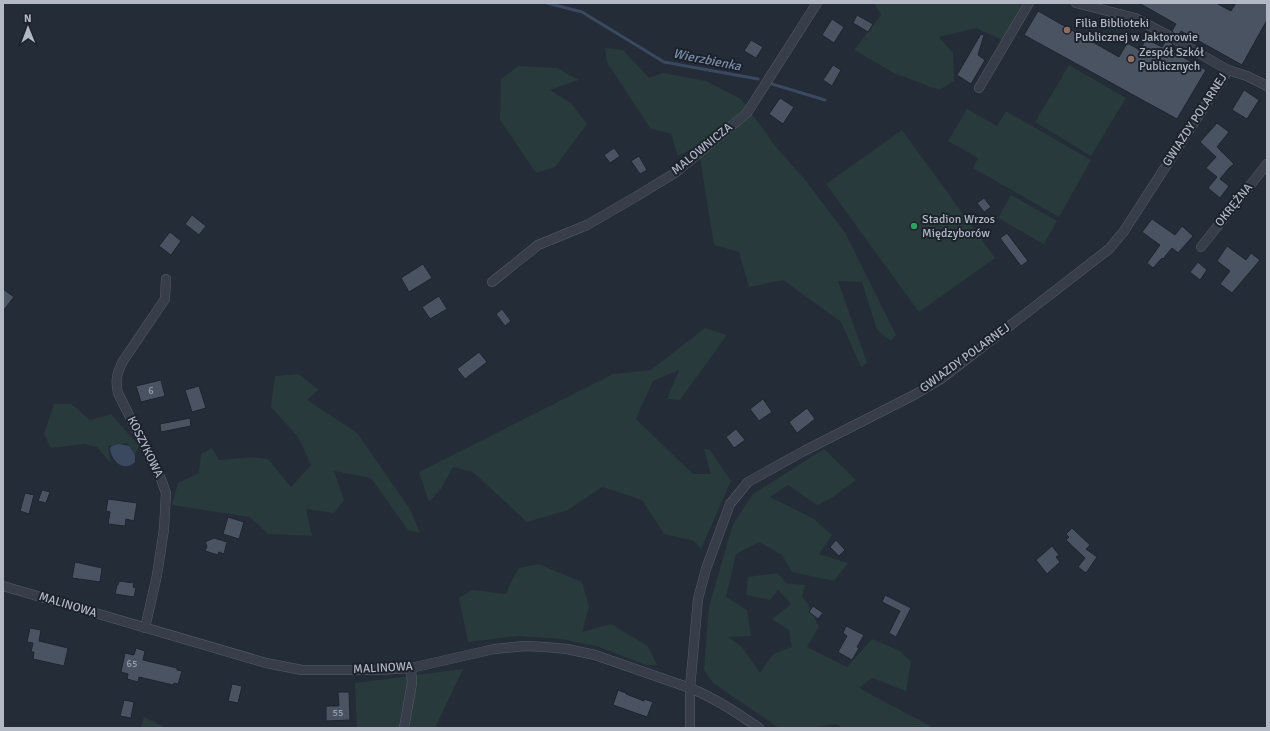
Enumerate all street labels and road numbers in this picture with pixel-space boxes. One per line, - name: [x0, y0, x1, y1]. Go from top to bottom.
- street label: GWIAZDY POLARNEJ: [1159, 71, 1231, 169]
- street label: MALOWNICZA: [669, 119, 736, 178]
- street label: OKRĘŻNA: [1212, 180, 1256, 230]
- street label: GWIAZDY POLARNEJ: [917, 320, 1013, 396]
- street label: KOSZYKOWA: [124, 414, 167, 481]
- street label: MALINOWA: [37, 589, 99, 621]
- street label: MALINOWA: [353, 659, 414, 677]

